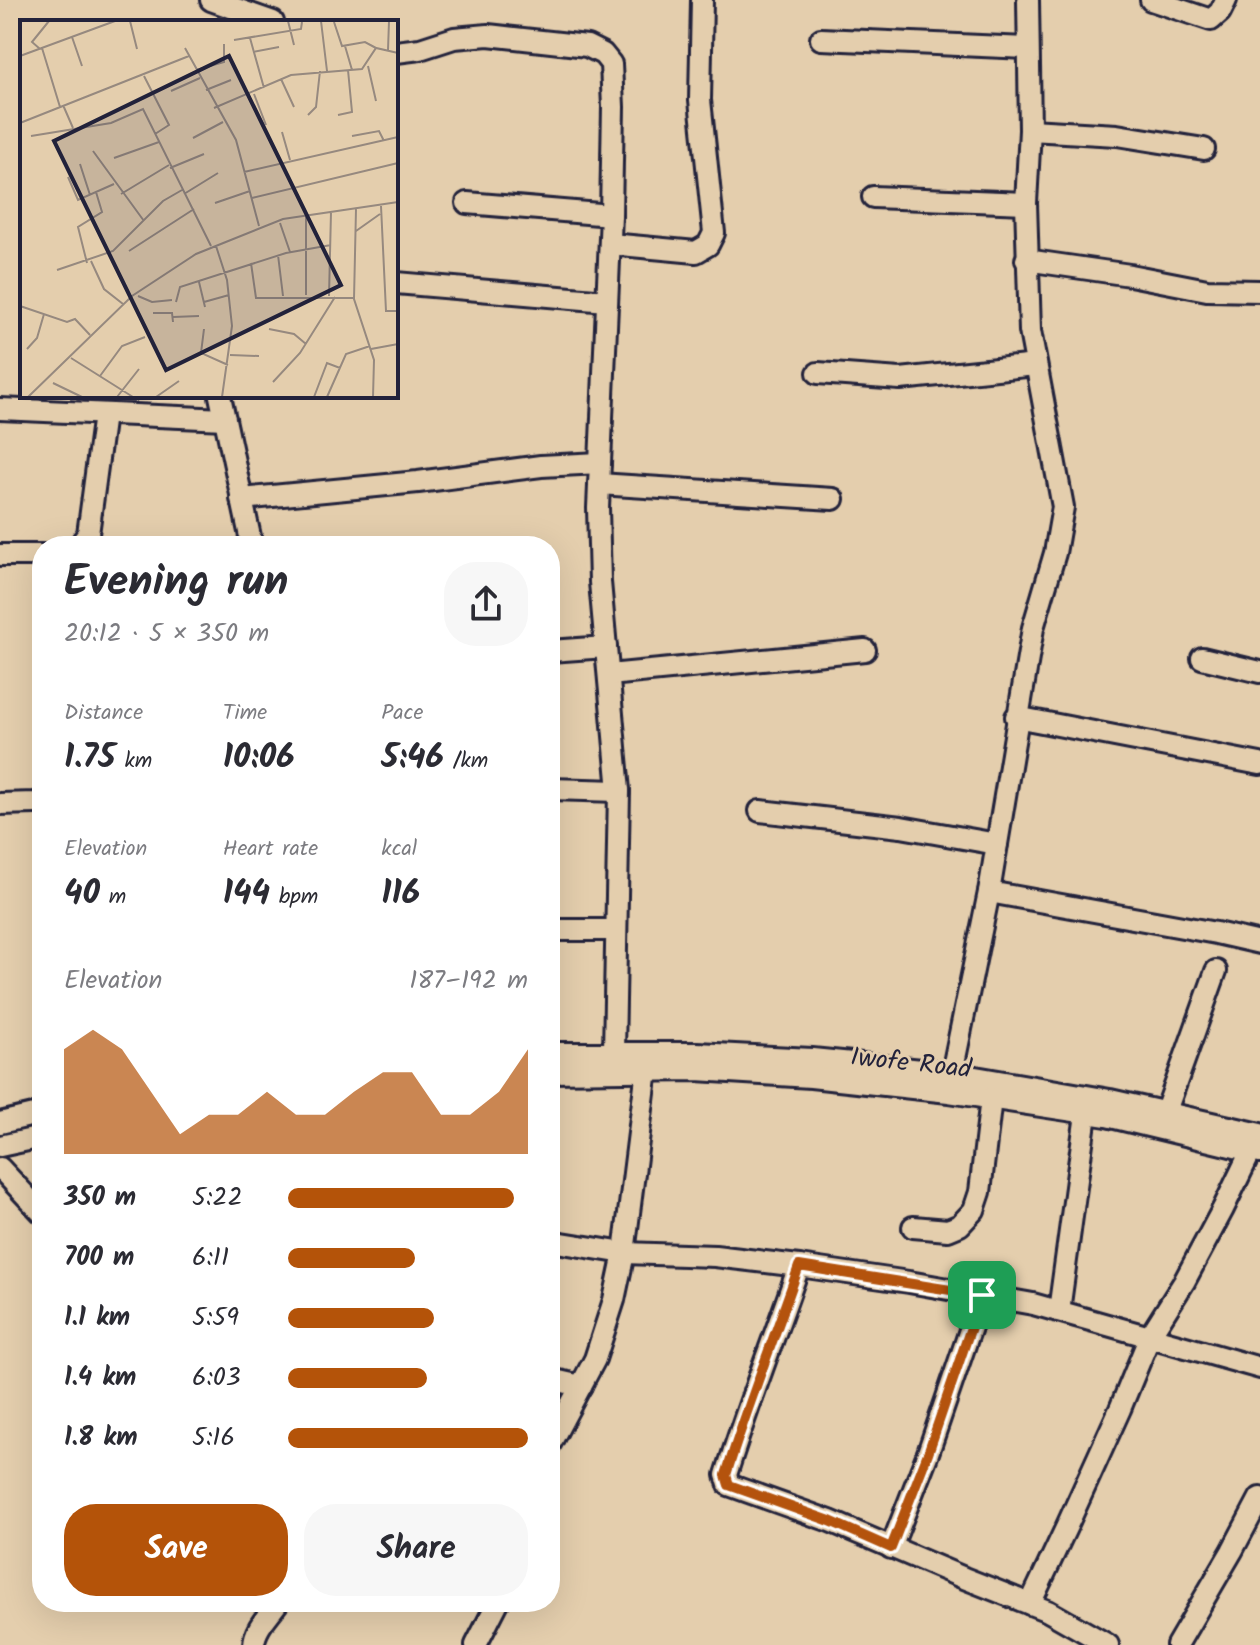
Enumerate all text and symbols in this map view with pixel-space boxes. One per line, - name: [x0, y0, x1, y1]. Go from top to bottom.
- inset map: [20, 20, 398, 398]
- text: Evening run: [64, 548, 288, 618]
- button: share: [444, 562, 528, 646]
- text: 20:12 · 5 × 350 m: [64, 613, 269, 655]
- text: Distance: [64, 696, 143, 731]
- text: Time: [223, 696, 267, 731]
- text: Pace: [381, 696, 423, 731]
- text: 1.75: [64, 731, 116, 785]
- text: 10:06: [223, 731, 295, 785]
- text: 5:46: [381, 731, 444, 785]
- text: km: [116, 744, 152, 779]
- text: /km: [444, 744, 488, 779]
- text: Elevation: [64, 832, 147, 867]
- text: Heart rate: [223, 832, 318, 867]
- text: kcal: [381, 832, 417, 867]
- text: 40: [64, 867, 100, 921]
- text: 144: [223, 867, 270, 921]
- text: 116: [381, 867, 420, 921]
- text: m: [100, 880, 126, 915]
- text: bpm: [270, 880, 318, 915]
- text: Elevation: [64, 960, 162, 1002]
- text: 187–192 m: [409, 960, 528, 1002]
- street label: Iwofe Road: [848, 1037, 974, 1091]
- text: 350 m: [64, 1177, 136, 1219]
- text: 5:22: [192, 1177, 243, 1219]
- text: 700 m: [64, 1237, 134, 1279]
- text: 6:11: [192, 1237, 229, 1279]
- pin: [948, 1261, 1016, 1329]
- icon: arrive: [960, 1273, 1004, 1317]
- text: 1.1 km: [64, 1297, 130, 1339]
- text: 5:59: [192, 1297, 239, 1339]
- text: 1.4 km: [64, 1357, 136, 1399]
- text: 6:03: [192, 1357, 241, 1399]
- text: 1.8 km: [64, 1417, 137, 1459]
- text: 5:16: [192, 1417, 235, 1459]
- button: Save: [64, 1504, 288, 1596]
- button: Share: [304, 1504, 528, 1596]

